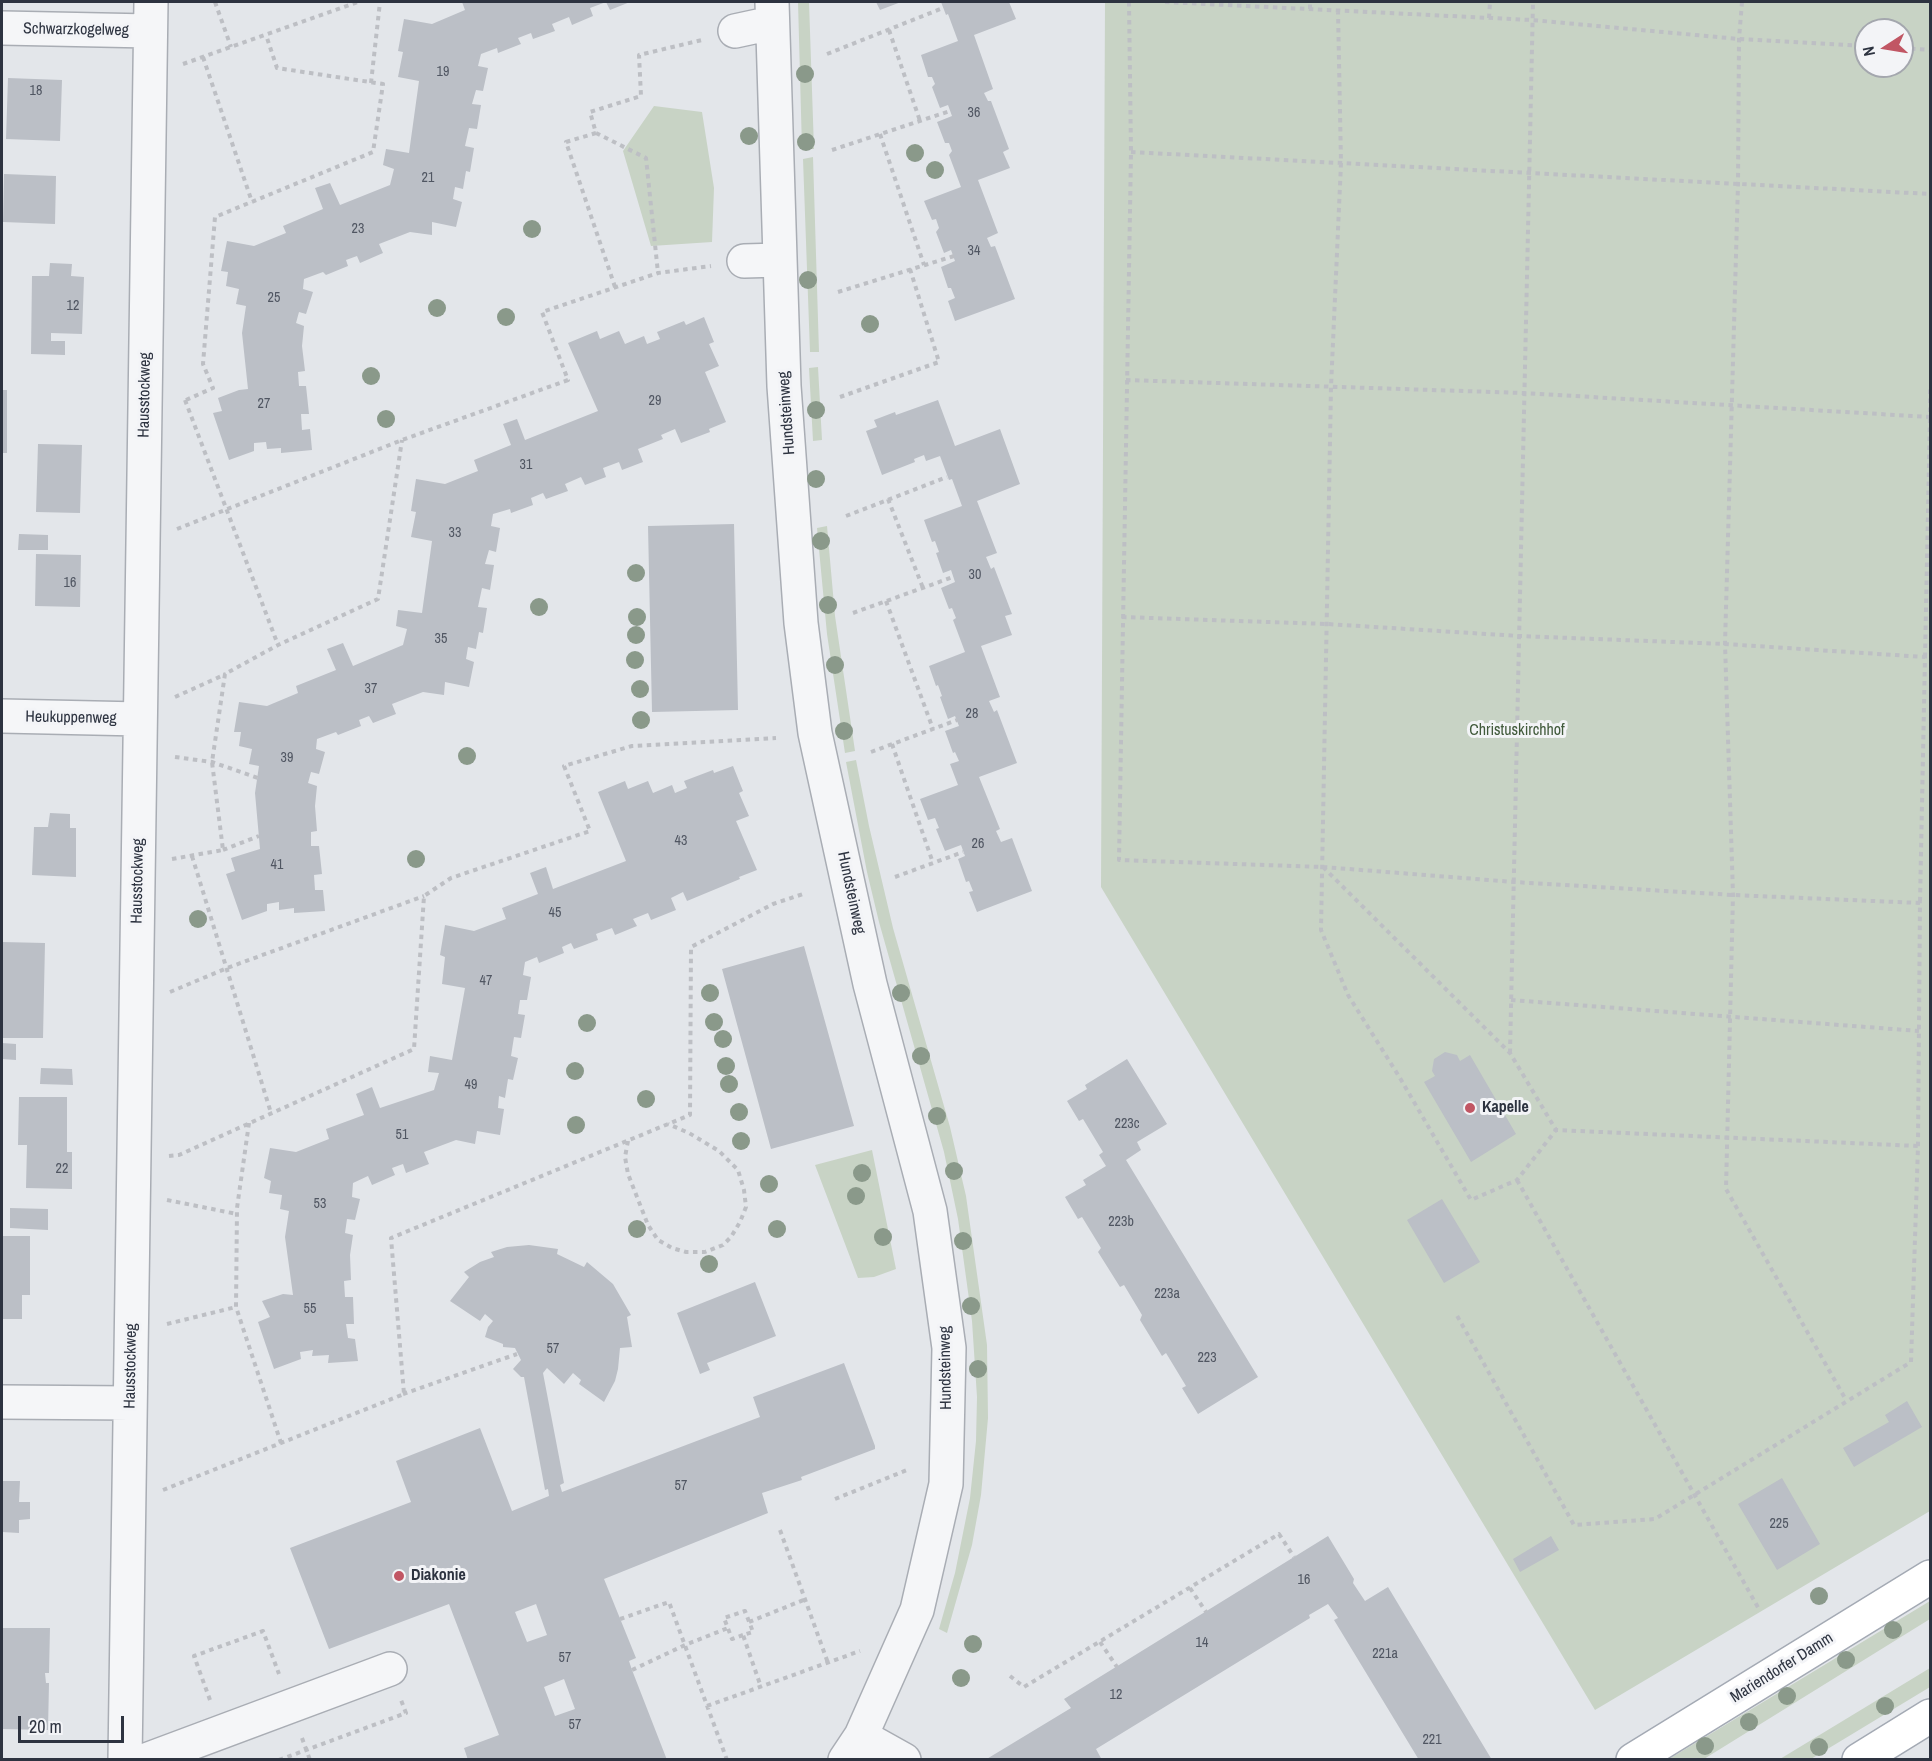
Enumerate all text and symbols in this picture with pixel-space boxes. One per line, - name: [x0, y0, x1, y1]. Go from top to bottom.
- north arrow: [1854, 18, 1914, 78]
- street label: Schwarzkogelweg: [23, 19, 129, 41]
- text: N: [1857, 44, 1880, 58]
- house number: 19: [437, 64, 449, 80]
- house number: 18: [30, 83, 42, 99]
- house number: 36: [968, 105, 980, 121]
- house number: 21: [422, 170, 434, 186]
- house number: 23: [352, 221, 364, 237]
- house number: 34: [968, 243, 980, 259]
- house number: 25: [268, 290, 280, 306]
- house number: 12: [67, 298, 79, 314]
- street label: Hausstockweg: [135, 352, 155, 438]
- street label: Hundsteinweg: [774, 370, 800, 456]
- house number: 29: [649, 393, 661, 409]
- house number: 27: [258, 396, 270, 412]
- house number: 31: [520, 457, 532, 473]
- house number: 33: [449, 525, 461, 541]
- house number: 30: [969, 567, 981, 583]
- house number: 16: [64, 575, 76, 591]
- house number: 35: [435, 631, 447, 647]
- house number: 37: [365, 681, 377, 697]
- house number: 28: [966, 706, 978, 722]
- street label: Heukuppenweg: [25, 708, 117, 728]
- park label: Christuskirchhof: [1469, 721, 1565, 741]
- house number: 39: [281, 750, 293, 766]
- house number: 43: [675, 833, 687, 849]
- house number: 26: [972, 836, 984, 852]
- street label: Hausstockweg: [128, 838, 148, 924]
- street label: Hundsteinweg: [833, 850, 869, 936]
- house number: 41: [271, 857, 283, 873]
- house number: 45: [549, 905, 561, 921]
- house number: 47: [480, 973, 492, 989]
- house number: 49: [465, 1077, 477, 1093]
- place label: Kapelle: [1482, 1098, 1529, 1118]
- marker: Kapelle: [1463, 1101, 1477, 1115]
- house number: 223c: [1115, 1116, 1139, 1132]
- house number: 51: [396, 1127, 408, 1143]
- house number: 22: [56, 1161, 68, 1177]
- house number: 53: [314, 1196, 326, 1212]
- house number: 223b: [1108, 1214, 1134, 1230]
- house number: 223a: [1154, 1286, 1180, 1302]
- house number: 55: [304, 1301, 316, 1317]
- street label: Hausstockweg: [121, 1323, 141, 1409]
- street label: Hundsteinweg: [936, 1326, 956, 1410]
- house number: 57: [547, 1341, 559, 1357]
- house number: 223: [1197, 1350, 1217, 1366]
- house number: 57: [675, 1478, 687, 1494]
- house number: 225: [1769, 1516, 1789, 1532]
- place label: Diakonie: [411, 1566, 466, 1586]
- marker: Diakonie: [392, 1569, 406, 1583]
- house number: 16: [1298, 1572, 1310, 1588]
- street label: Mariendorfer Damm: [1727, 1629, 1837, 1707]
- house number: 14: [1196, 1635, 1208, 1651]
- house number: 221a: [1372, 1646, 1398, 1662]
- house number: 57: [559, 1650, 571, 1666]
- house number: 12: [1110, 1687, 1122, 1703]
- scale bar: [21, 1704, 128, 1742]
- text: 20 m: [29, 1714, 62, 1739]
- house number: 57: [569, 1717, 581, 1733]
- house number: 221: [1422, 1732, 1442, 1748]

